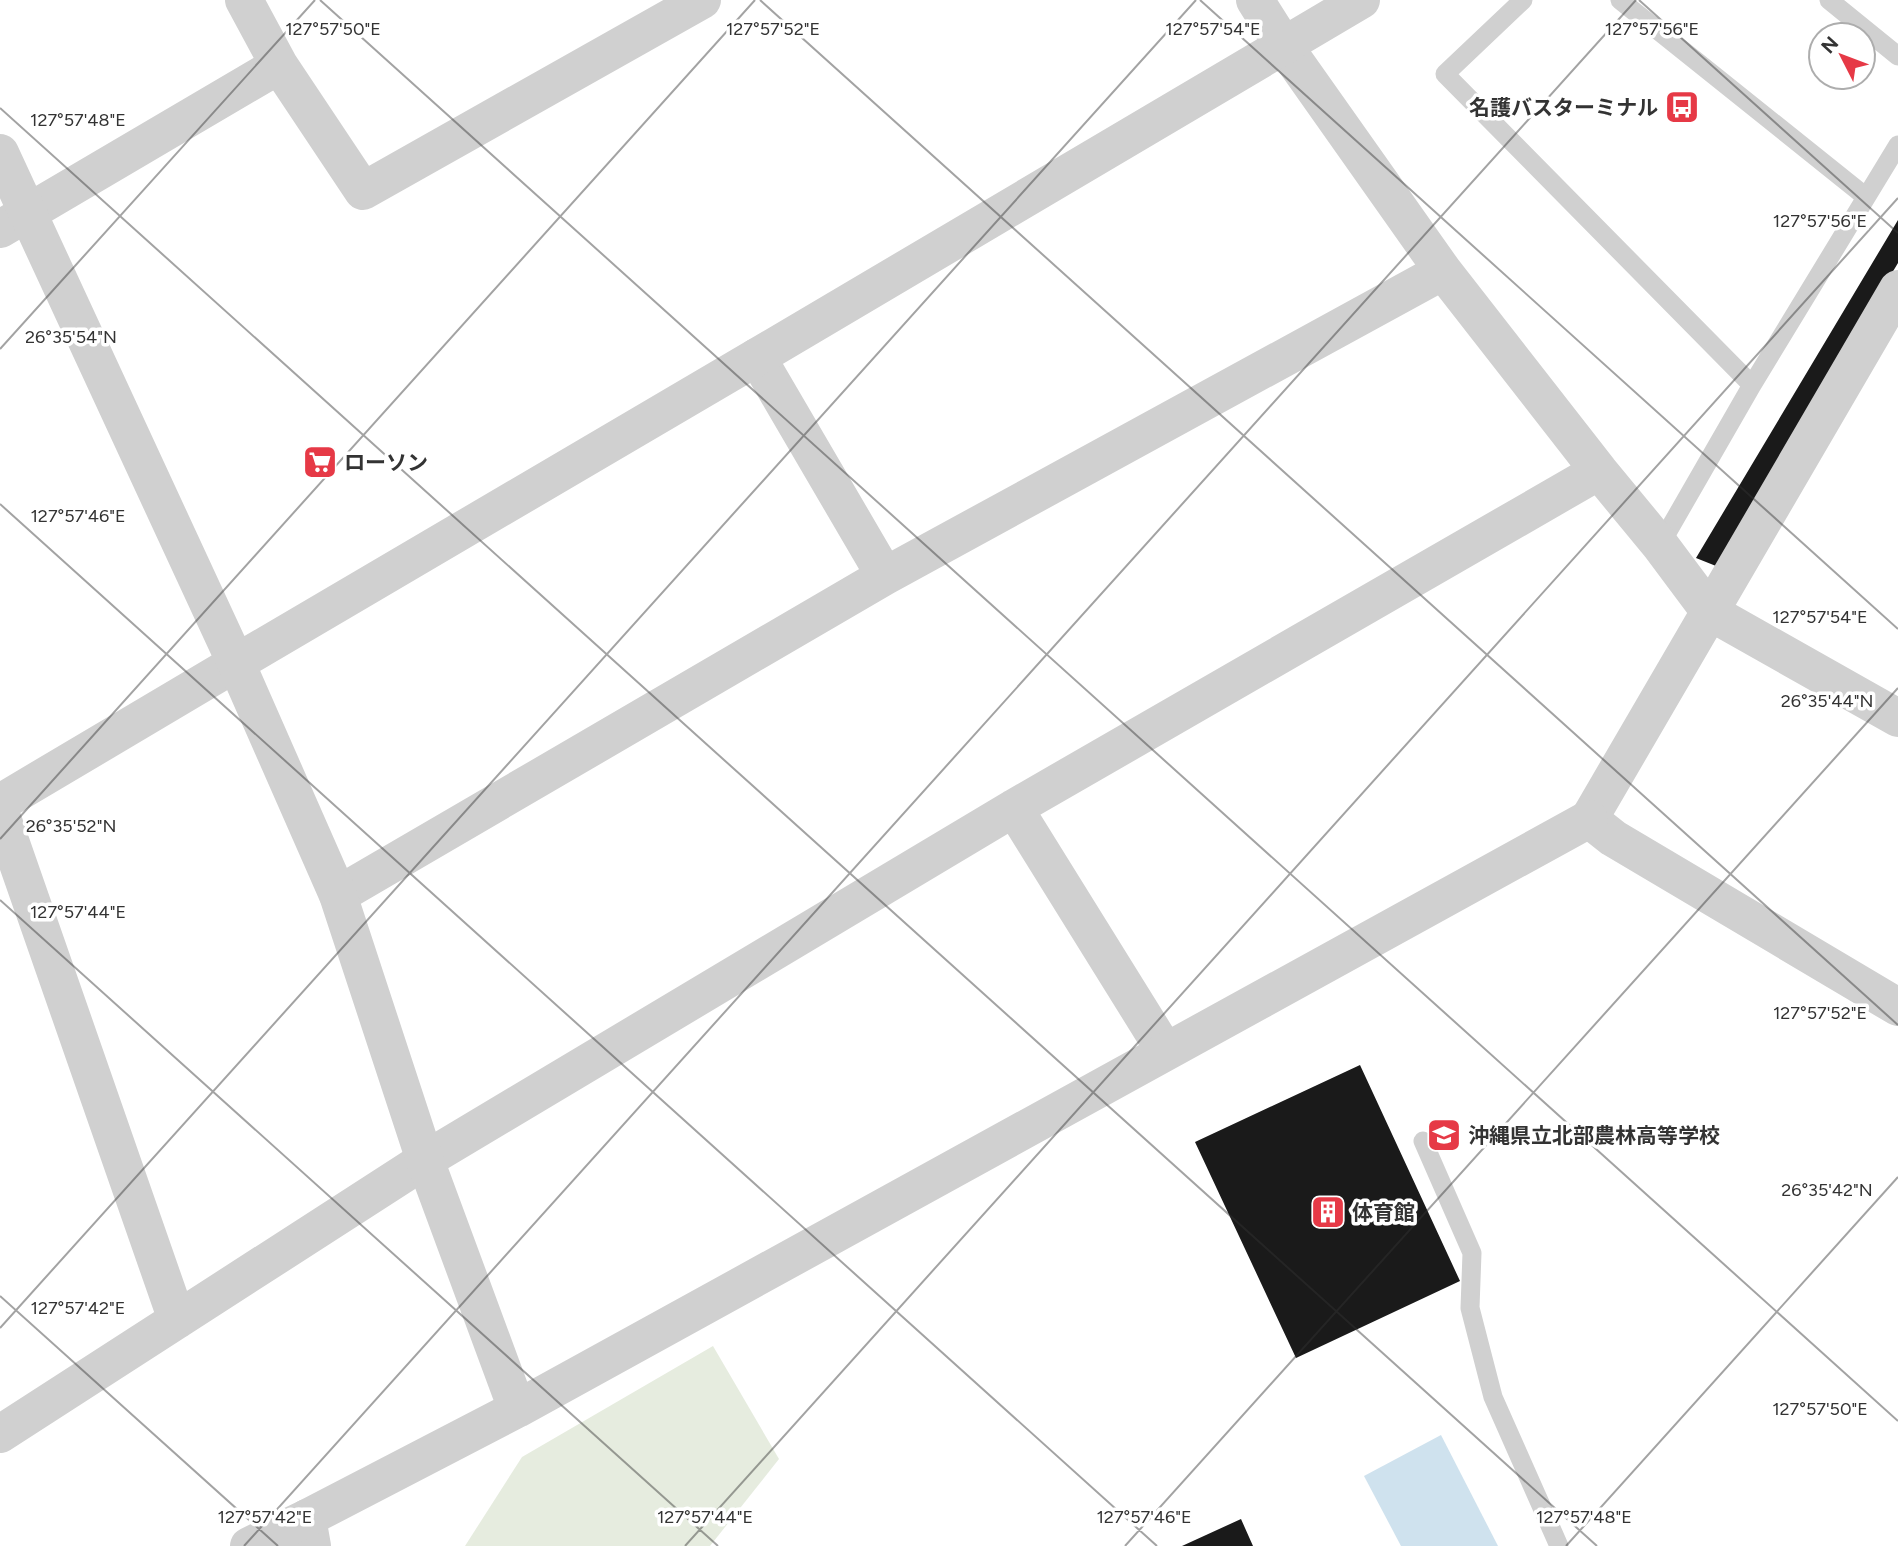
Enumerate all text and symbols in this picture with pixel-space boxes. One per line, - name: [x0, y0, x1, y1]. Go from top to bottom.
- text: 127°57'50"E: [285, 18, 381, 40]
- text: 127°57'52"E: [726, 18, 820, 40]
- text: 127°57'54"E: [1165, 18, 1261, 40]
- text: 127°57'56"E: [1605, 18, 1699, 40]
- north arrow: [1807, 21, 1877, 91]
- text: N: [1816, 32, 1843, 58]
- bus stop icon: 名護バスターミナル: [1663, 88, 1701, 126]
- place label: 名護バスターミナル: [1469, 95, 1658, 120]
- text: 127°57'48"E: [30, 109, 126, 131]
- text: 127°57'56"E: [1773, 210, 1867, 232]
- text: 26°35'54"N: [25, 326, 117, 348]
- supermarket icon: ローソン: [301, 443, 339, 481]
- place label: ローソン: [344, 450, 428, 475]
- text: 127°57'46"E: [30, 505, 126, 527]
- text: 127°57'54"E: [1772, 606, 1868, 628]
- text: 26°35'44"N: [1781, 690, 1873, 712]
- text: 26°35'52"N: [26, 815, 116, 837]
- text: 127°57'44"E: [30, 901, 126, 923]
- text: 127°57'52"E: [1773, 1002, 1867, 1024]
- school or university icon: 沖縄県立北部農林高等学校: [1425, 1116, 1463, 1154]
- place label: 沖縄県立北部農林高等学校: [1468, 1123, 1720, 1148]
- text: 26°35'42"N: [1781, 1179, 1873, 1201]
- building icon: 体育館: [1309, 1193, 1347, 1231]
- place label: 体育館: [1352, 1200, 1415, 1225]
- text: 127°57'42"E: [30, 1297, 126, 1319]
- text: 127°57'50"E: [1772, 1398, 1868, 1420]
- text: 127°57'42"E: [217, 1506, 313, 1528]
- text: 127°57'44"E: [657, 1506, 753, 1528]
- text: 127°57'46"E: [1096, 1506, 1192, 1528]
- text: 127°57'48"E: [1536, 1506, 1632, 1528]

